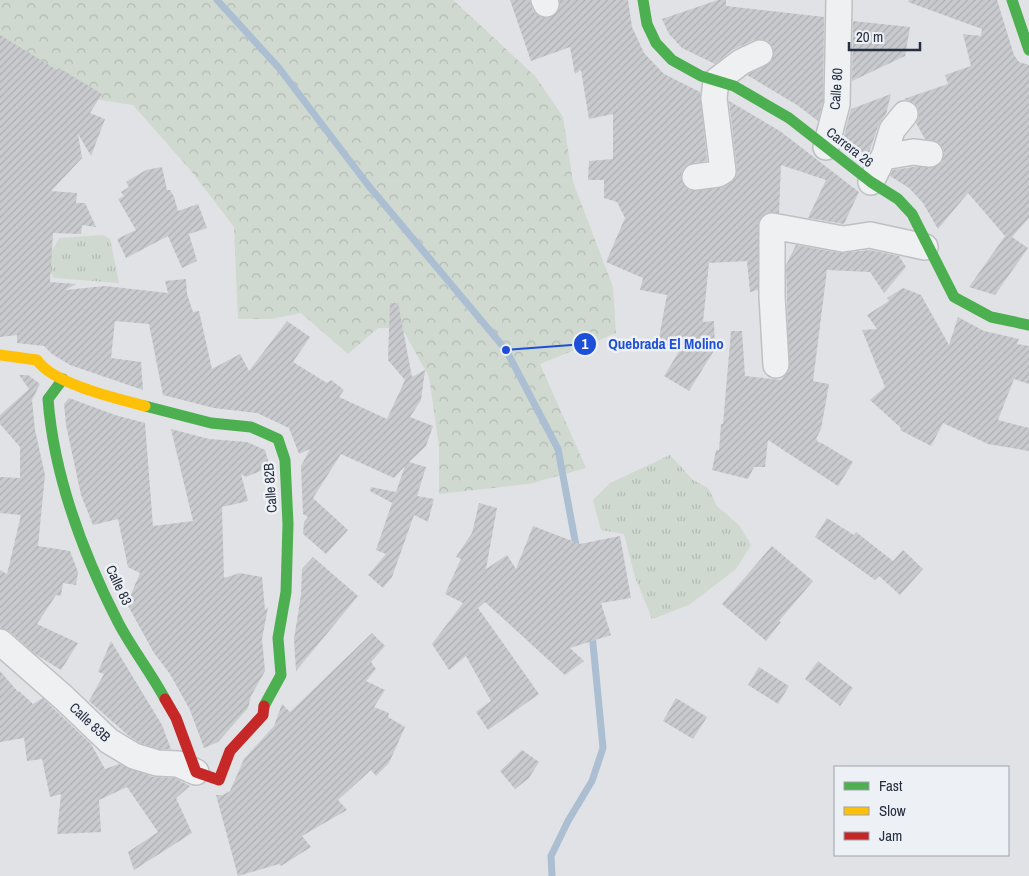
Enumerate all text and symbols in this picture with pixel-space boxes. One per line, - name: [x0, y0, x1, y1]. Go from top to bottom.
- scale bar: [849, 20, 920, 52]
- text: 20 m: [856, 26, 883, 47]
- street label: Calle 80: [826, 67, 846, 111]
- street label: Carrera 26: [823, 123, 877, 171]
- callout: Quebrada El Molino: [573, 329, 733, 359]
- text: 1: [582, 333, 589, 354]
- text: Quebrada El Molino: [608, 333, 724, 354]
- street label: Calle 82B: [259, 462, 281, 513]
- street label: Calle 83: [102, 562, 136, 608]
- street label: Calle 83B: [66, 698, 115, 746]
- legend: [834, 766, 1009, 856]
- text: Fast: [879, 775, 903, 796]
- text: Slow: [879, 800, 906, 821]
- text: Jam: [879, 825, 902, 846]

